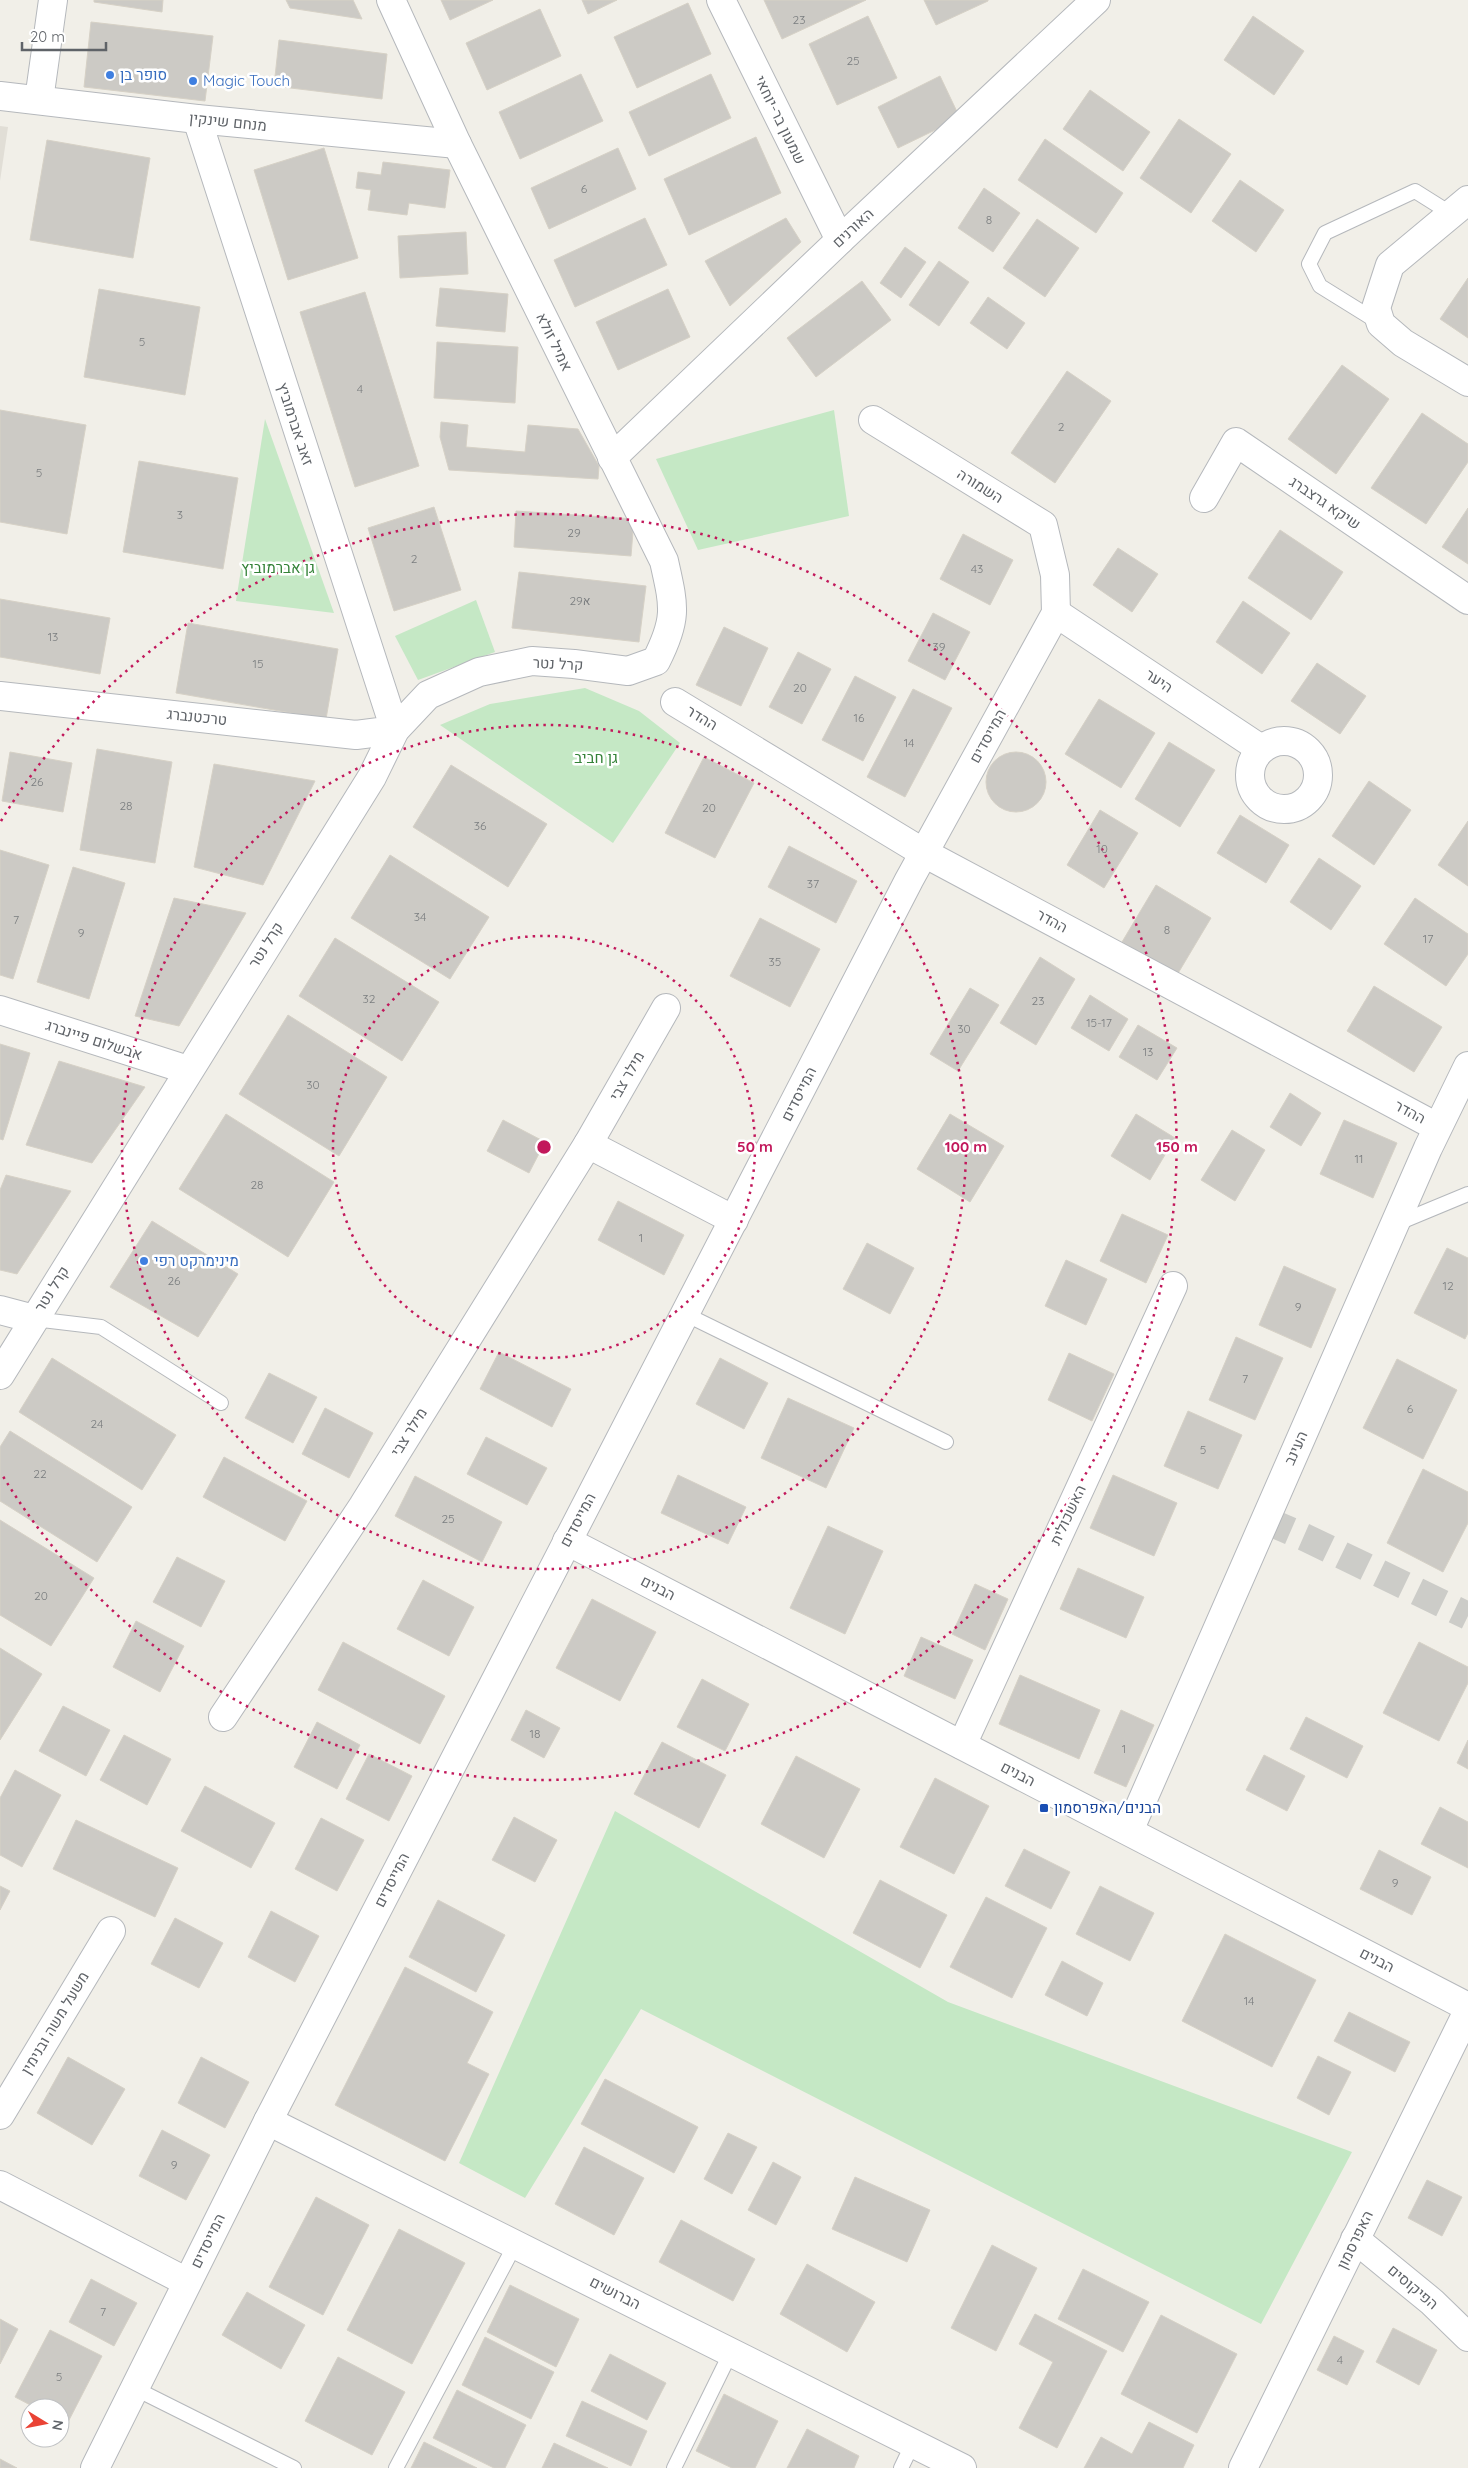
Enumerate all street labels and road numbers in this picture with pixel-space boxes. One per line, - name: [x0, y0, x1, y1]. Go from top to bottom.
- street label: שמעון בר-יוחאי: [751, 72, 810, 167]
- street label: מנחם שינקין: [188, 108, 268, 135]
- street label: האורנים: [828, 204, 877, 252]
- street label: אמיל זולא: [532, 310, 577, 374]
- street label: זאב אברמוביץ: [273, 380, 318, 468]
- street label: השמורה: [954, 464, 1007, 507]
- street label: שיקא גרצברג: [1286, 472, 1365, 533]
- street label: קרל נטר: [532, 653, 584, 674]
- street label: היער: [1142, 664, 1177, 697]
- street label: ההדר: [683, 701, 721, 734]
- street label: טרכטנברג: [166, 704, 228, 729]
- street label: המייסדים: [965, 705, 1010, 766]
- street label: ההדר: [1033, 904, 1071, 937]
- street label: קרל נטר: [244, 918, 287, 971]
- street label: אבשלום פיינברג: [44, 1015, 145, 1064]
- street label: מילר צבי: [605, 1048, 648, 1104]
- street label: המייסדים: [777, 1063, 820, 1124]
- street label: ההדר: [1391, 1095, 1429, 1128]
- street label: קרל נטר: [30, 1262, 73, 1315]
- street label: מילר צבי: [386, 1404, 431, 1460]
- street label: העינב: [1280, 1428, 1311, 1468]
- street label: האשכולית: [1045, 1482, 1090, 1548]
- street label: המייסדים: [555, 1489, 600, 1550]
- street label: הבנים: [638, 1571, 679, 1604]
- street label: הבנים: [998, 1757, 1039, 1790]
- street label: המייסדים: [370, 1849, 413, 1910]
- street label: הבנים: [1357, 1943, 1398, 1976]
- street label: משעל משה ובנימין: [16, 1968, 93, 2078]
- street label: האפרסמון: [1332, 2207, 1377, 2272]
- street label: המייסדים: [186, 2210, 229, 2271]
- street label: הפיקוסים: [1384, 2260, 1442, 2313]
- street label: הברושים: [587, 2272, 644, 2313]

